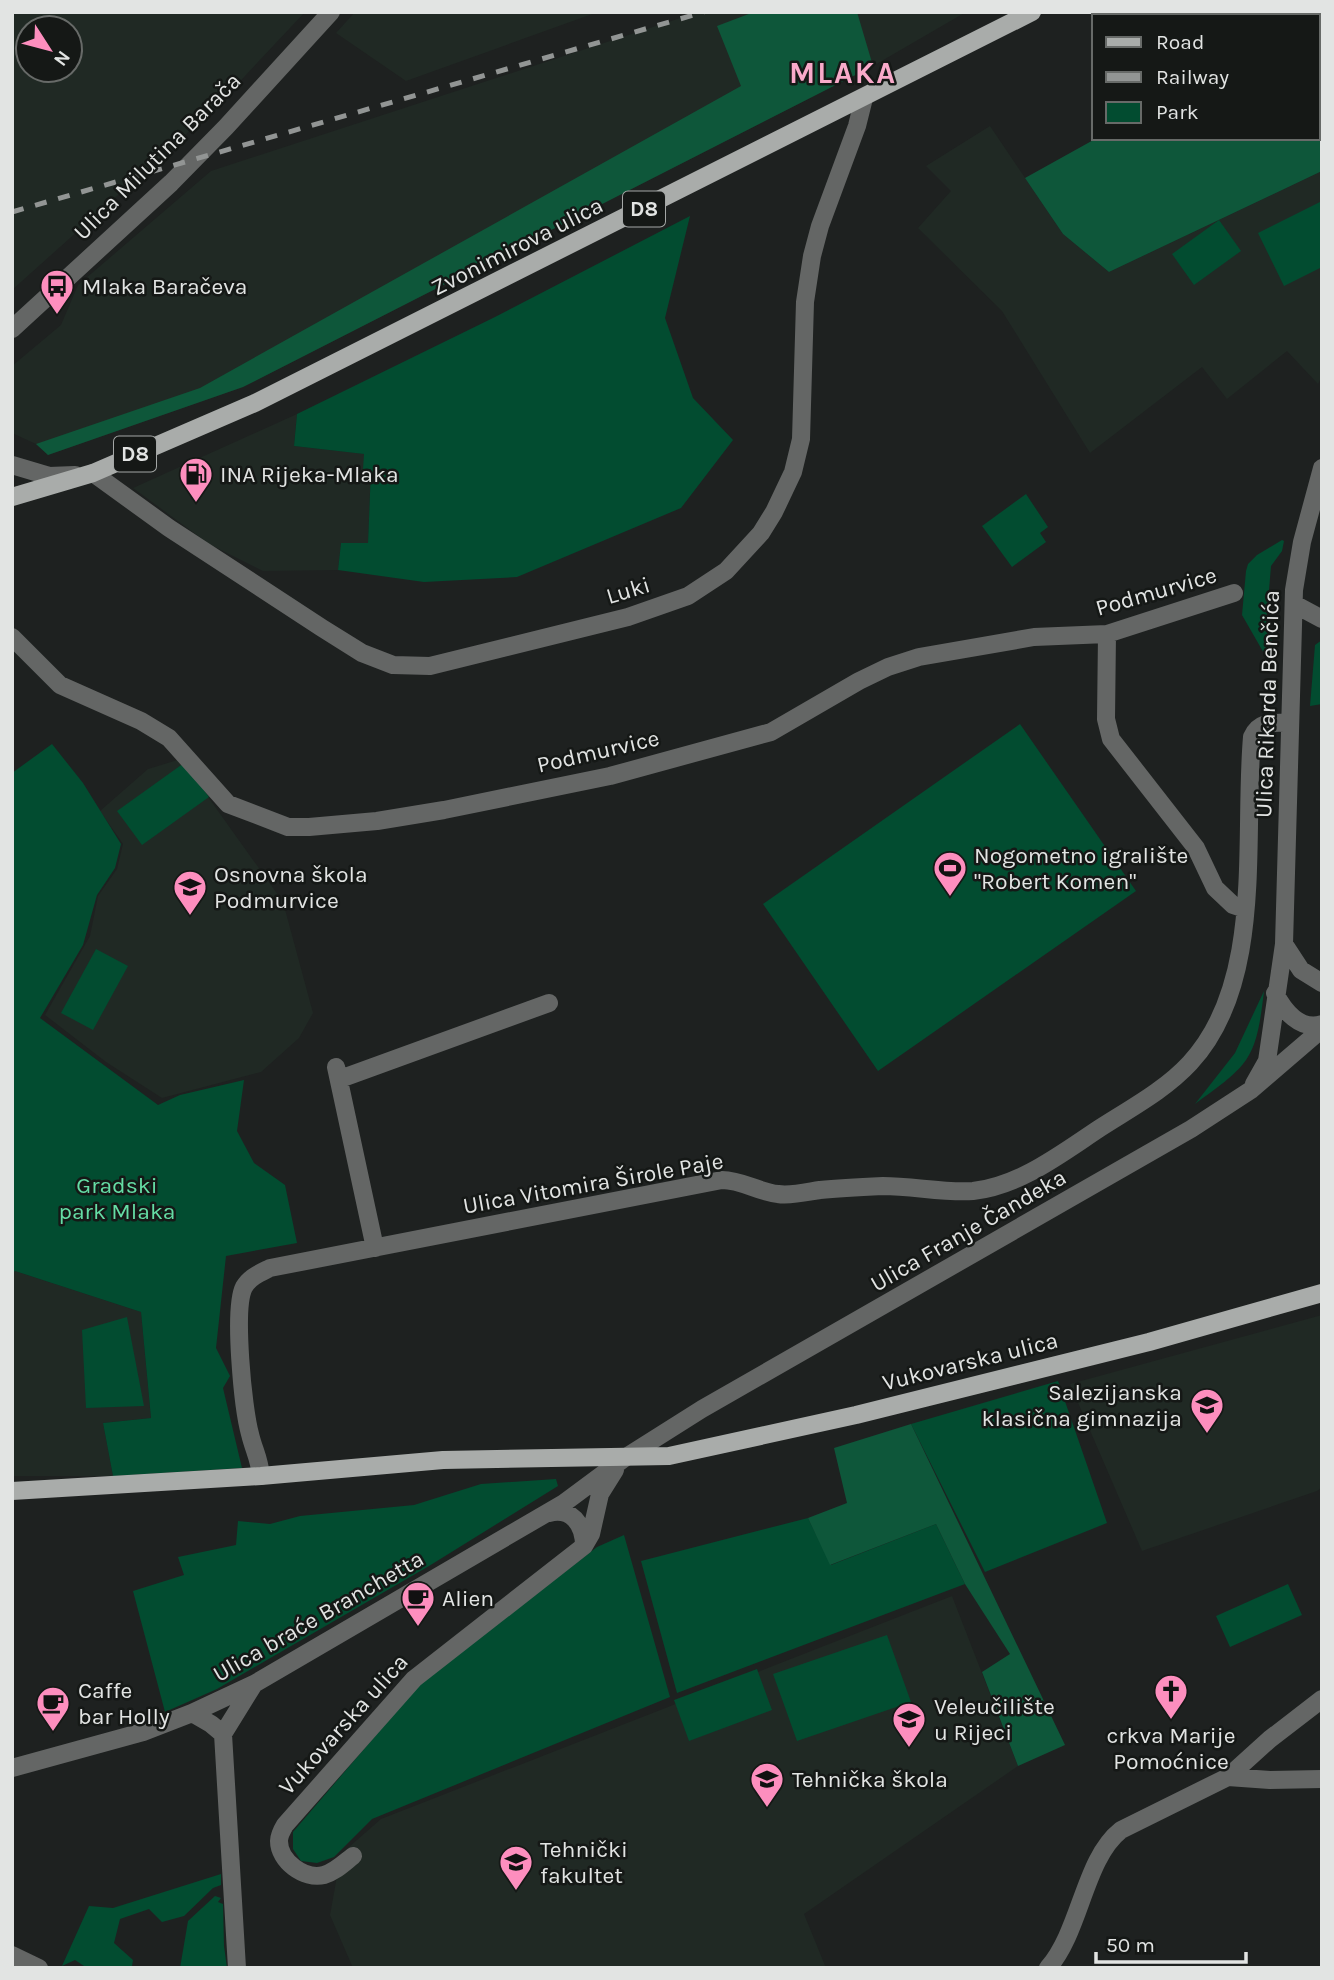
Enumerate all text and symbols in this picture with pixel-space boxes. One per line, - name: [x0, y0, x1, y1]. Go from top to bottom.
- north arrow: [14, 14, 84, 84]
- legend: [1092, 14, 1320, 140]
- text: Road: [1156, 30, 1204, 54]
- text: N: [49, 46, 75, 70]
- district label: MLAKA: [789, 55, 897, 91]
- text: Railway: [1156, 65, 1229, 89]
- street label: Ulica Milutina Barača: [68, 67, 246, 245]
- text: Park: [1156, 100, 1199, 124]
- street label: Zvonimirova ulica: [427, 191, 608, 301]
- road number: D8: [623, 192, 665, 227]
- bus stop icon: Mlaka Baračeva: [38, 267, 76, 316]
- place label: Mlaka Baračeva: [82, 273, 248, 300]
- road number: D8: [114, 436, 156, 472]
- fuel station icon: INA Rijeka-Mlaka: [177, 455, 215, 504]
- place label: INA Rijeka-Mlaka: [220, 461, 399, 488]
- street label: Podmurvice: [1092, 561, 1220, 622]
- street label: Luki: [603, 571, 653, 610]
- street label: Ulica Rikarda Benčića: [1250, 590, 1285, 819]
- street label: Podmurvice: [534, 724, 662, 779]
- place label: Nogometno igralište "Robert Komen": [974, 842, 1188, 895]
- sports icon: Nogometno igralište "Robert Komen": [931, 849, 969, 898]
- place label: Osnovna škola Podmurvice: [214, 861, 368, 914]
- school or university icon: Osnovna škola Podmurvice: [171, 868, 209, 917]
- street label: Ulica Vitomira Širole Paje: [461, 1147, 725, 1220]
- street label: Ulica Franje Čandeka: [866, 1163, 1071, 1297]
- park label: Gradski park Mlaka: [58, 1172, 176, 1225]
- street label: Vukovarska ulica: [880, 1327, 1061, 1396]
- place label: Salezijanska klasična gimnazija: [982, 1379, 1182, 1432]
- school or university icon: Salezijanska klasična gimnazija: [1188, 1386, 1226, 1435]
- street label: Ulica braće Branchetta: [208, 1545, 428, 1688]
- cafe icon: Alien: [399, 1579, 437, 1628]
- place label: Alien: [442, 1585, 494, 1612]
- street label: Vukovarska ulica: [273, 1648, 414, 1800]
- church icon: crkva Marije Pomoćnice: [1152, 1672, 1190, 1721]
- place label: Caffe bar Holly: [78, 1677, 170, 1730]
- cafe icon: Caffe bar Holly: [34, 1684, 72, 1733]
- place label: Veleučilište u Rijeci: [934, 1693, 1055, 1746]
- school or university icon: Veleučilište u Rijeci: [890, 1700, 928, 1749]
- place label: crkva Marije Pomoćnice: [1106, 1722, 1236, 1775]
- school or university icon: Tehnička škola: [748, 1760, 786, 1809]
- place label: Tehnička škola: [792, 1766, 948, 1793]
- place label: Tehnički fakultet: [540, 1836, 628, 1889]
- school or university icon: Tehnički fakultet: [497, 1843, 535, 1892]
- scale bar: [1096, 1920, 1246, 1964]
- text: 50 m: [1106, 1933, 1155, 1957]

